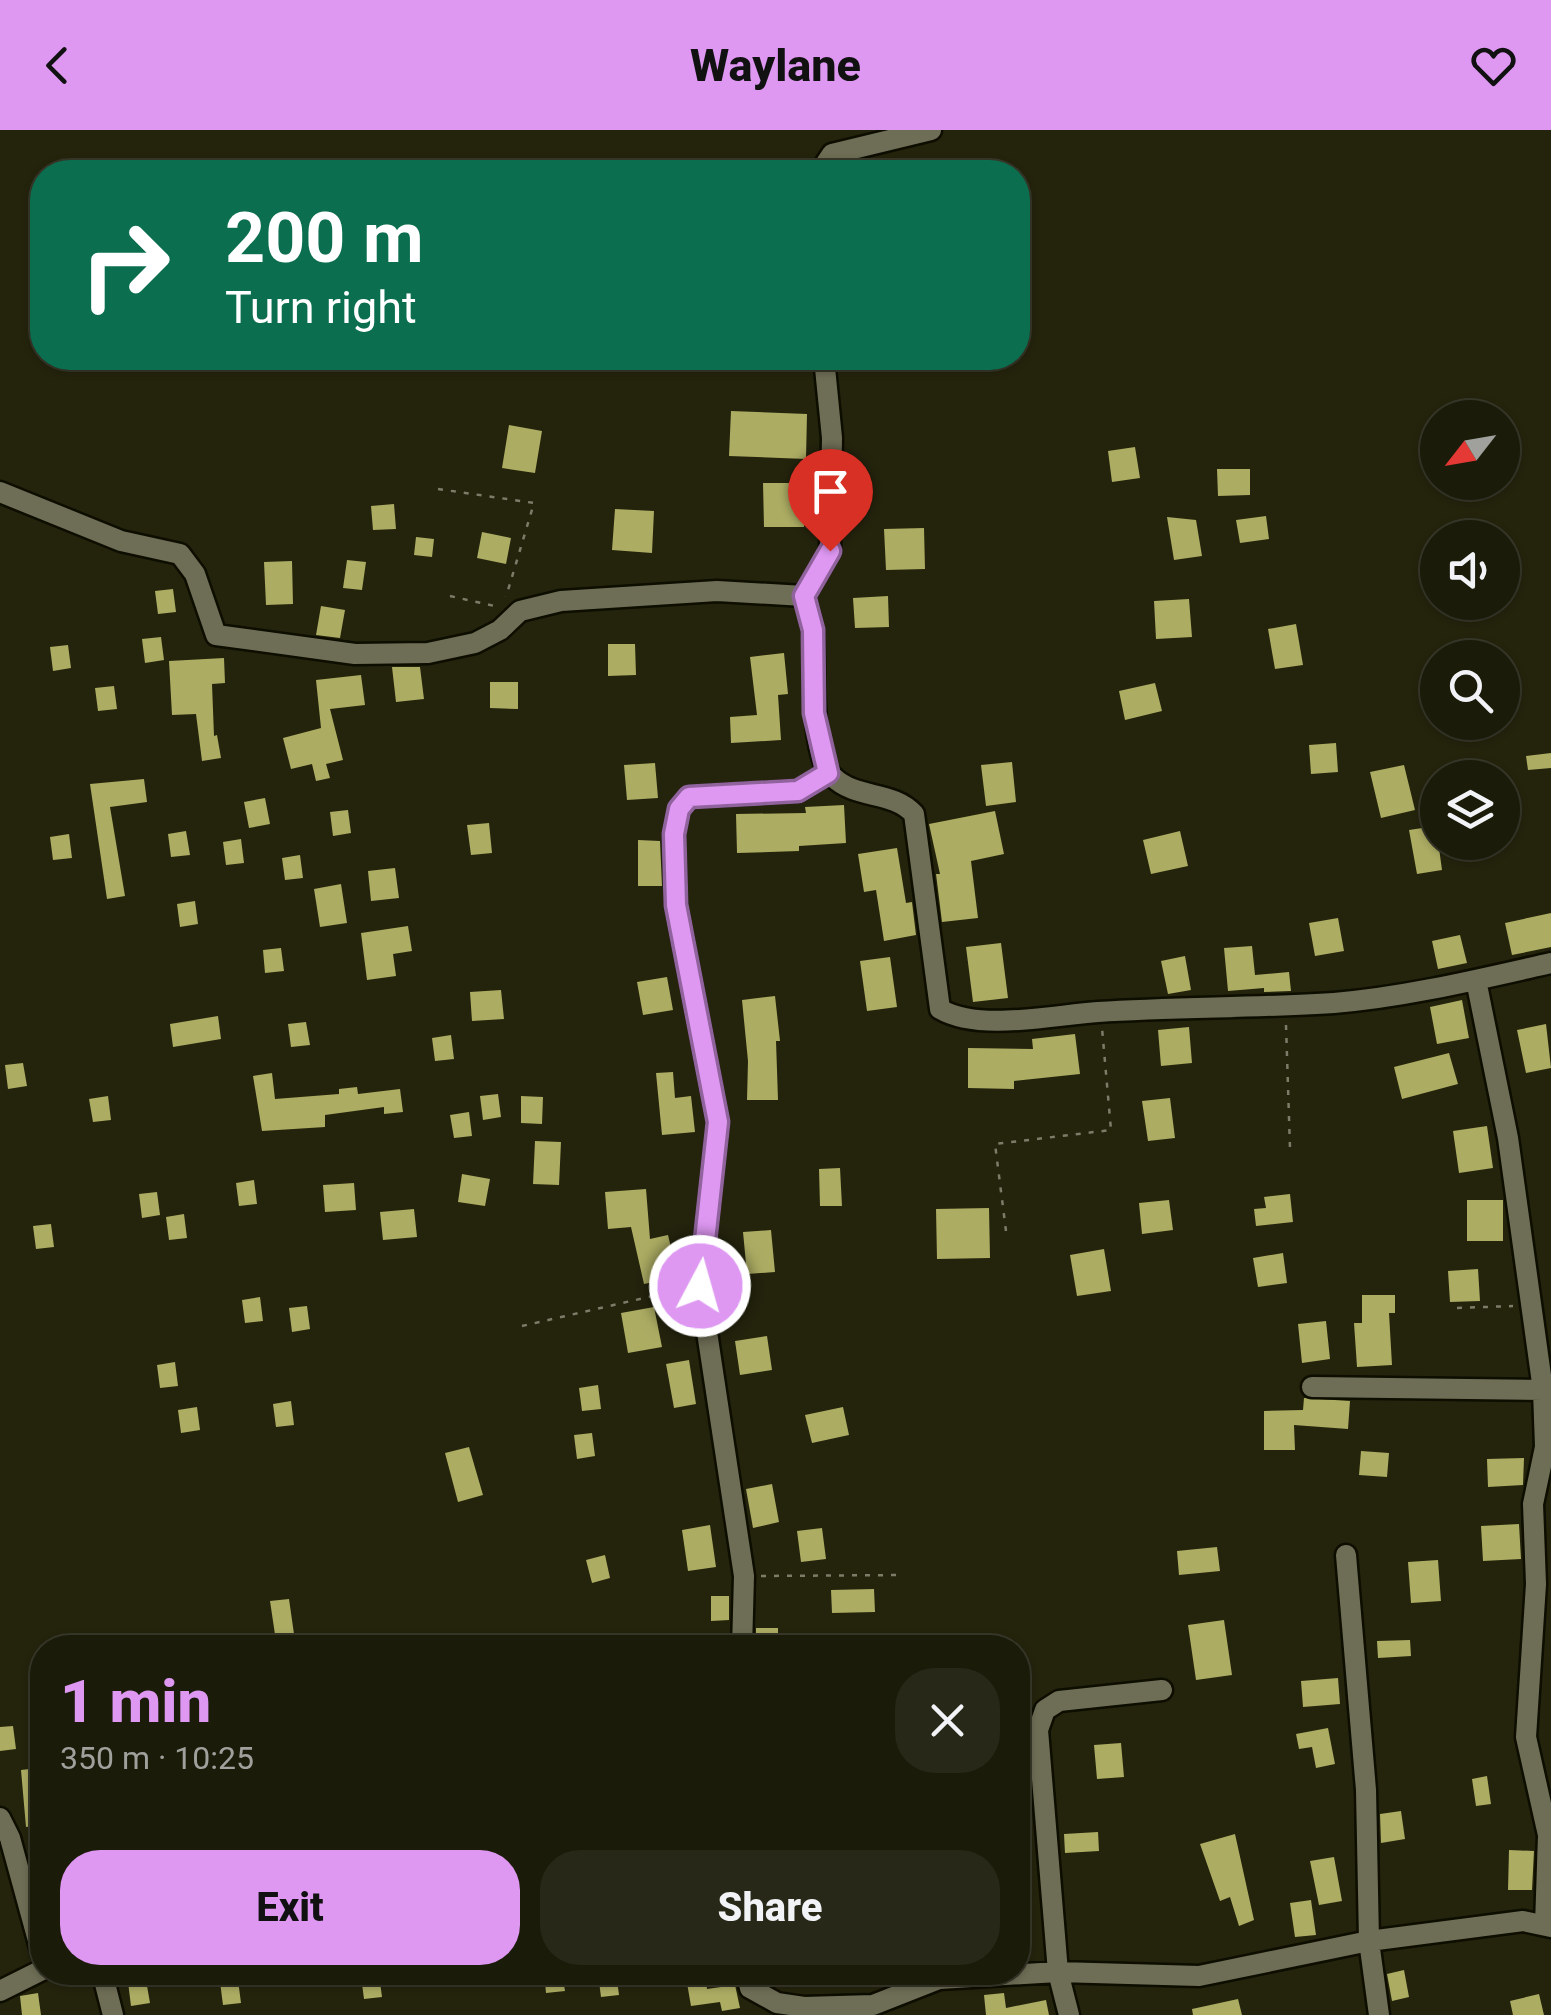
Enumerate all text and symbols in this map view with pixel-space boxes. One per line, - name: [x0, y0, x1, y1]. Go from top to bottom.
- icon: back: [30, 38, 85, 93]
- icon: heart: [1466, 38, 1521, 93]
- text: Waylane: [690, 39, 861, 92]
- text: 200 m: [225, 197, 424, 279]
- icon: right: [60, 200, 190, 330]
- text: Turn right: [225, 281, 417, 334]
- north arrow: [1420, 400, 1520, 500]
- map controls: [1420, 400, 1520, 860]
- pin: [788, 449, 873, 552]
- icon: arrive: [803, 464, 858, 519]
- button: sound: [1420, 520, 1520, 620]
- button: search: [1420, 640, 1520, 740]
- button: layers: [1420, 760, 1520, 860]
- position arrow: [648, 1234, 752, 1338]
- text: 1 min: [60, 1666, 211, 1737]
- button: close: [895, 1668, 1000, 1773]
- text: 350 m · 10:25: [60, 1739, 254, 1777]
- button: Exit: [60, 1850, 520, 1965]
- button: Share: [540, 1850, 1000, 1965]

